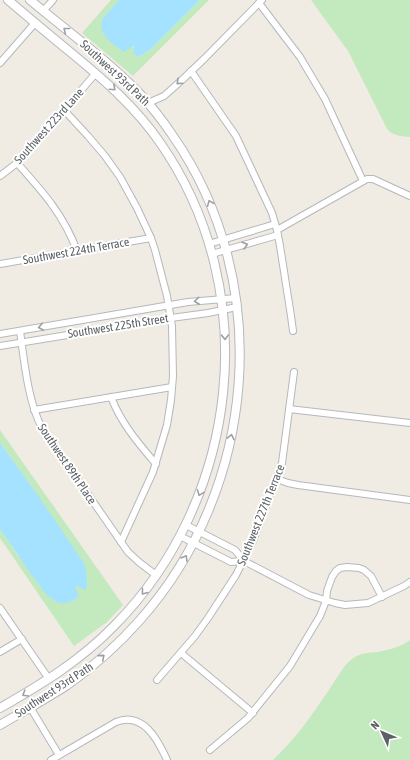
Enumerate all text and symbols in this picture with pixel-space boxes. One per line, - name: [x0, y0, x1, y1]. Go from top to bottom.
- one-way arrow: [63, 27, 71, 34]
- street label: Southwest 93rd Path: [77, 37, 153, 109]
- one-way arrow: [176, 77, 184, 85]
- one-way arrow: [108, 83, 116, 91]
- street label: Southwest 223rd Lane: [11, 85, 87, 167]
- one-way arrow: [206, 199, 214, 206]
- street label: Southwest 224th Terrace: [22, 235, 130, 267]
- one-way arrow: [241, 241, 248, 250]
- one-way arrow: [194, 296, 200, 305]
- street label: Southwest 225th Street: [67, 311, 170, 341]
- one-way arrow: [38, 323, 44, 331]
- one-way arrow: [221, 334, 229, 340]
- street label: Southwest 89th Place: [35, 421, 99, 507]
- one-way arrow: [227, 434, 235, 440]
- street label: Southwest 227th Terrace: [234, 462, 288, 568]
- one-way arrow: [196, 489, 204, 496]
- one-way arrow: [180, 555, 187, 562]
- one-way arrow: [142, 588, 149, 595]
- one-way arrow: [98, 655, 105, 662]
- street label: Southwest 93rd Path: [12, 660, 96, 720]
- one-way arrow: [22, 689, 29, 697]
- north arrow: [362, 712, 402, 752]
- text: N: [368, 719, 381, 732]

